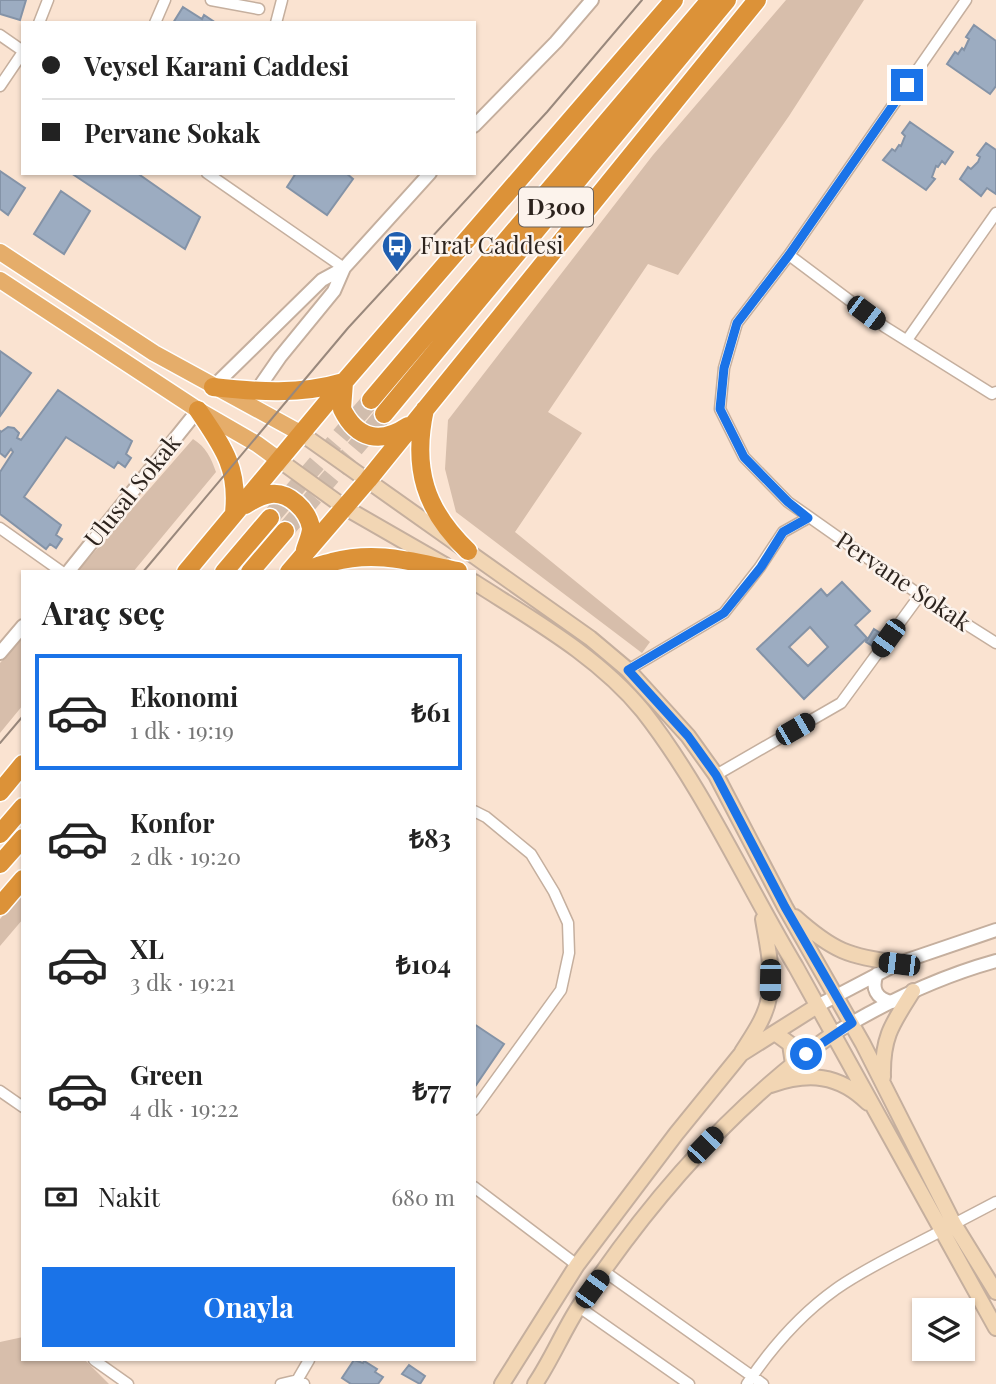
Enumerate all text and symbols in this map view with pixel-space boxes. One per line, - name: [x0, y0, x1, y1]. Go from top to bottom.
- text: Veysel Karani Caddesi: [84, 48, 349, 83]
- route end: [891, 69, 923, 101]
- text: Pervane Sokak: [84, 115, 260, 150]
- road number: D300: [519, 188, 593, 227]
- place label: Fırat Caddesi: [420, 228, 564, 260]
- bus stop icon: Fırat Caddesi: [380, 229, 414, 273]
- car: [843, 292, 890, 334]
- street label: Ulusal Sokak: [76, 426, 187, 553]
- street label: Pervane Sokak: [830, 523, 979, 638]
- text: Araç seç: [42, 590, 165, 633]
- car: [868, 615, 909, 661]
- text: Ekonomi: [130, 679, 238, 714]
- icon: car: [46, 681, 109, 744]
- text: ₺61: [412, 694, 451, 729]
- car: [772, 709, 819, 749]
- text: 1 dk · 19:19: [130, 714, 234, 745]
- text: Konfor: [130, 805, 214, 840]
- icon: car: [46, 807, 109, 870]
- text: ₺83: [409, 820, 451, 855]
- text: 2 dk · 19:20: [130, 840, 241, 871]
- text: XL: [130, 931, 164, 966]
- icon: car: [46, 933, 109, 996]
- text: ₺104: [396, 946, 451, 981]
- car: [877, 951, 922, 977]
- car: [760, 959, 781, 1001]
- text: 3 dk · 19:21: [130, 966, 235, 997]
- route start: [790, 1038, 822, 1070]
- text: Green: [130, 1057, 203, 1092]
- icon: car: [46, 1059, 109, 1122]
- text: ₺77: [412, 1072, 451, 1107]
- text: 4 dk · 19:22: [130, 1092, 239, 1123]
- car: [683, 1123, 728, 1167]
- icon: cash: [42, 1178, 80, 1216]
- text: Nakit: [98, 1179, 160, 1214]
- text: 680 m: [391, 1181, 455, 1212]
- car: [572, 1266, 613, 1312]
- button: Onayla: [42, 1267, 455, 1347]
- map controls: [912, 1298, 975, 1361]
- button: layers: [912, 1298, 975, 1361]

